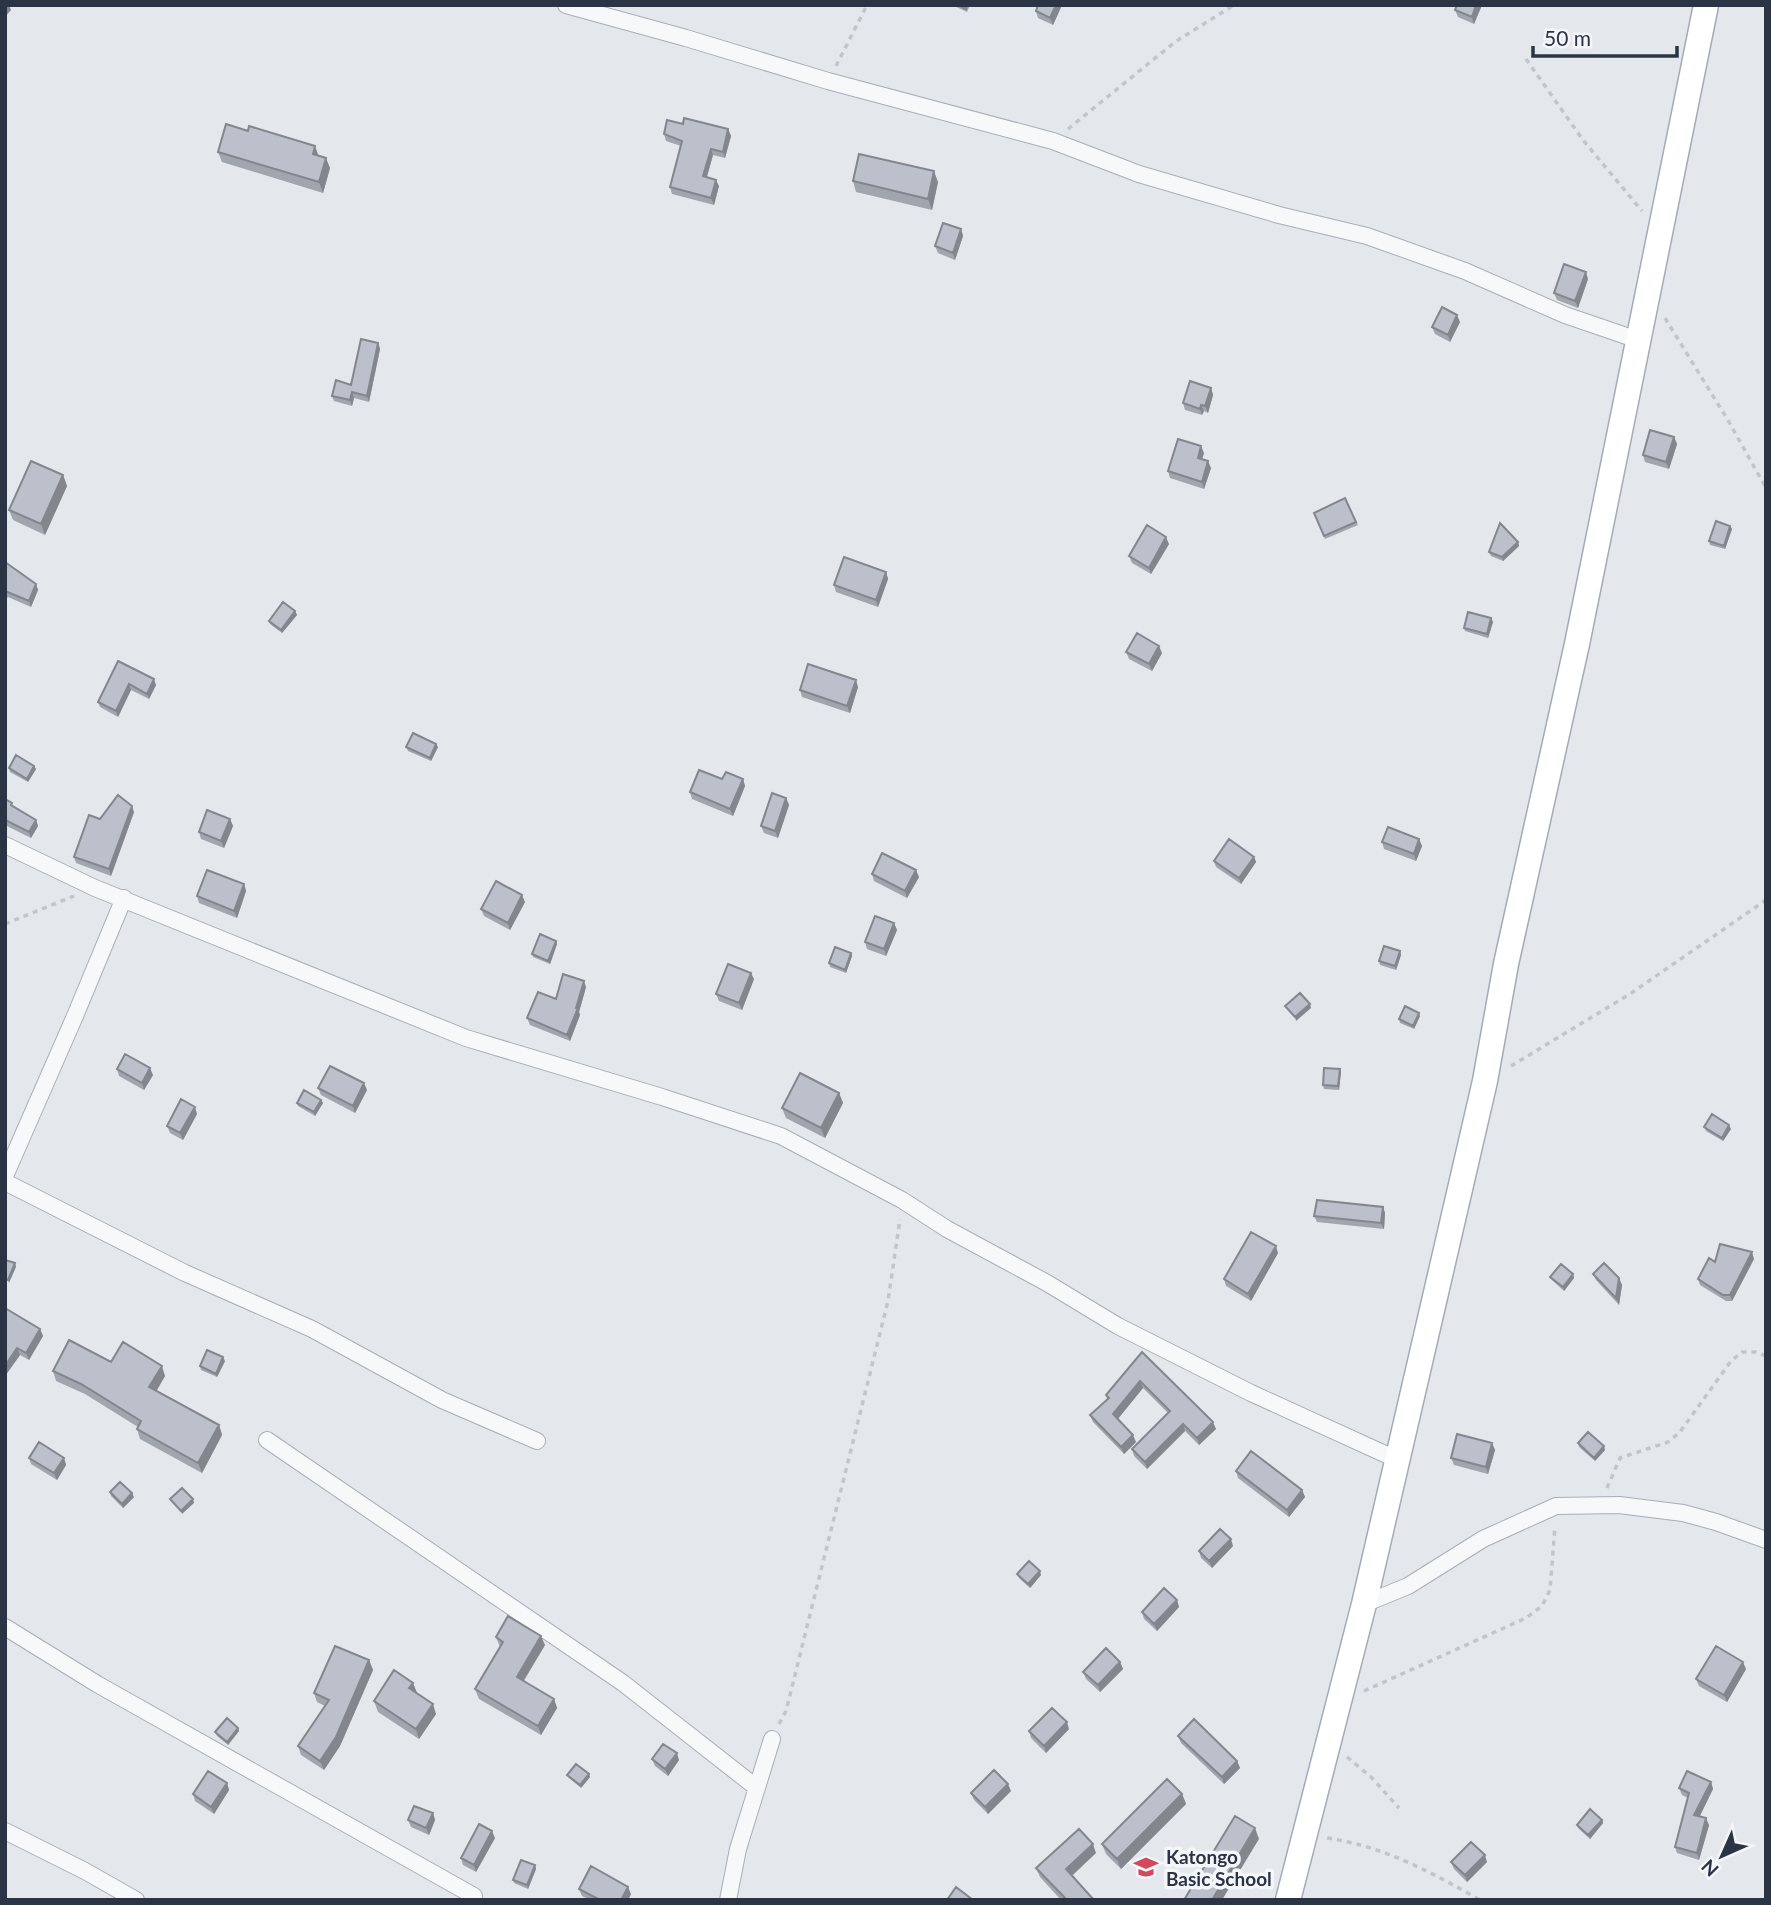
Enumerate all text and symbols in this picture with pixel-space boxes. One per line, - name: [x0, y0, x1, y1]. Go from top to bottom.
- scale bar: [1533, 14, 1676, 58]
- text: 50 m: [1544, 25, 1591, 50]
- north arrow: [1687, 1821, 1757, 1891]
- place label: Katongo Basic School: [1166, 1845, 1272, 1890]
- school or university icon: Katongo Basic School: [1132, 1853, 1160, 1881]
- text: N: [1696, 1855, 1723, 1882]

